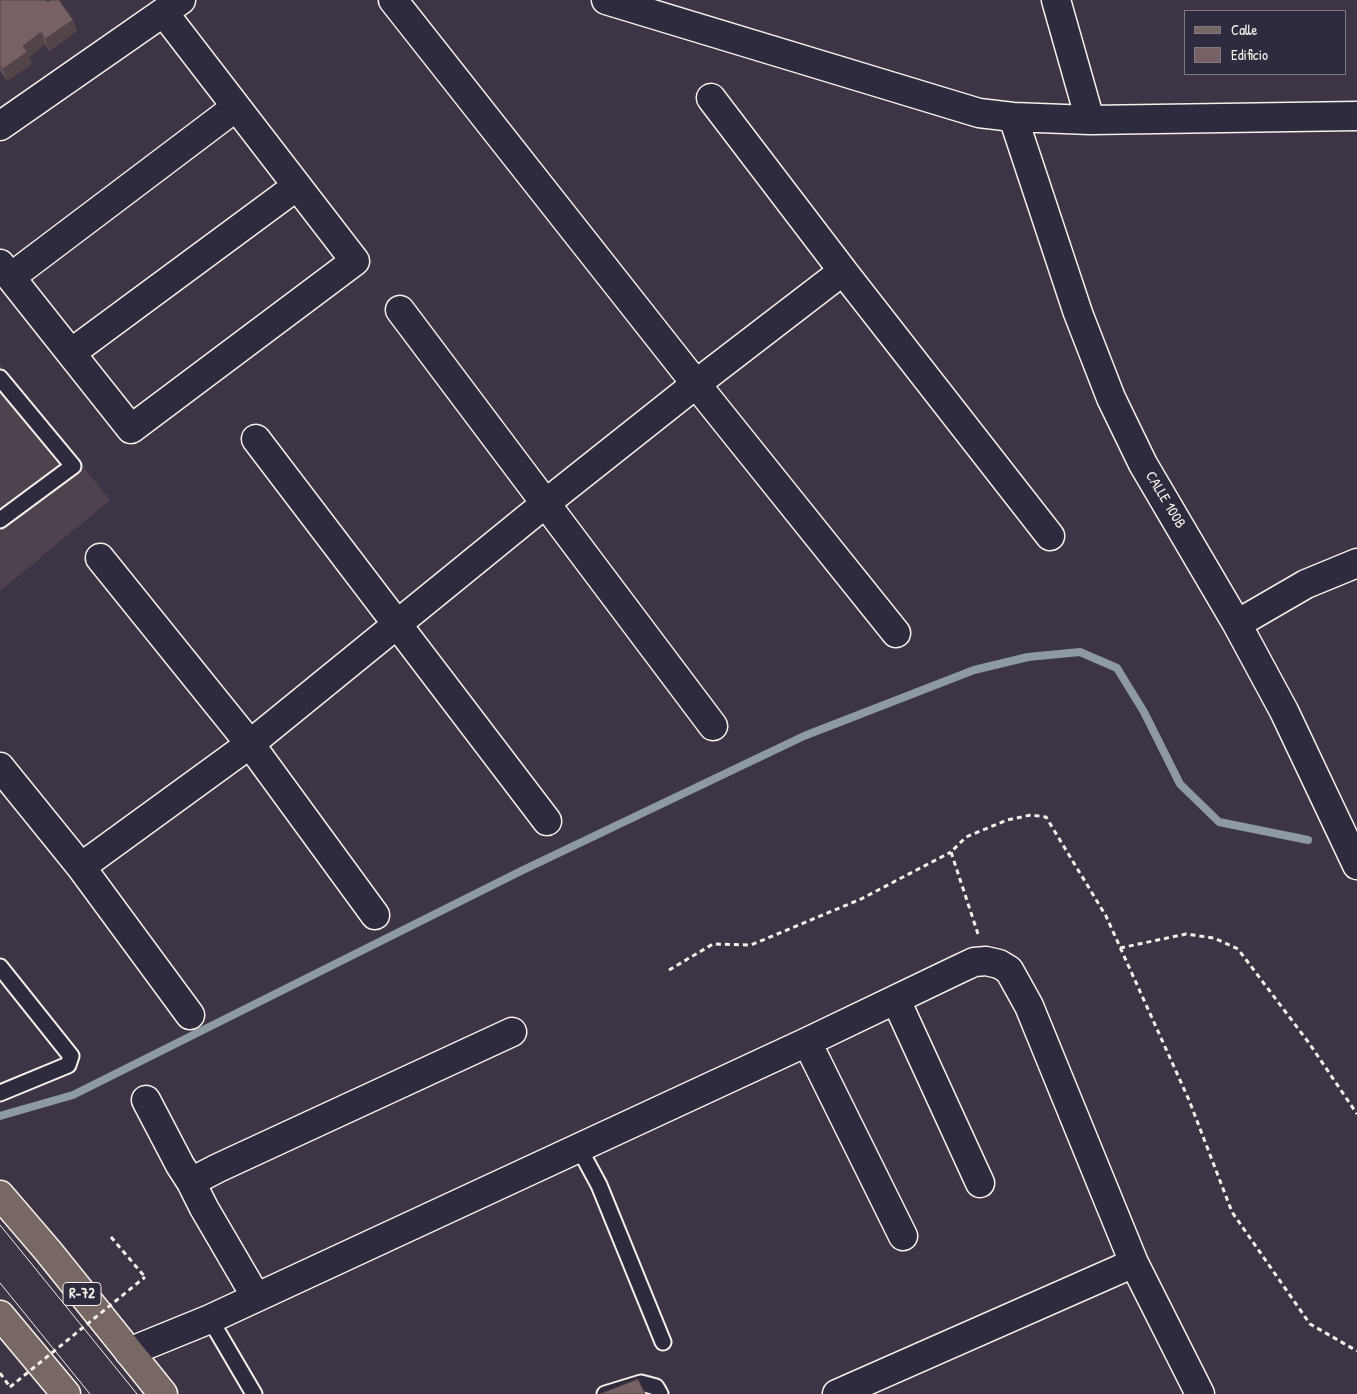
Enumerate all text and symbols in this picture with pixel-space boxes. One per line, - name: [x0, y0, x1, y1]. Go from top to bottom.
- legend: [1184, 10, 1347, 75]
- text: Calle: [1231, 19, 1258, 40]
- text: Edificio: [1231, 44, 1268, 65]
- street label: CALLE 100B: [1141, 468, 1189, 532]
- road number: R-72: [63, 1282, 101, 1306]

